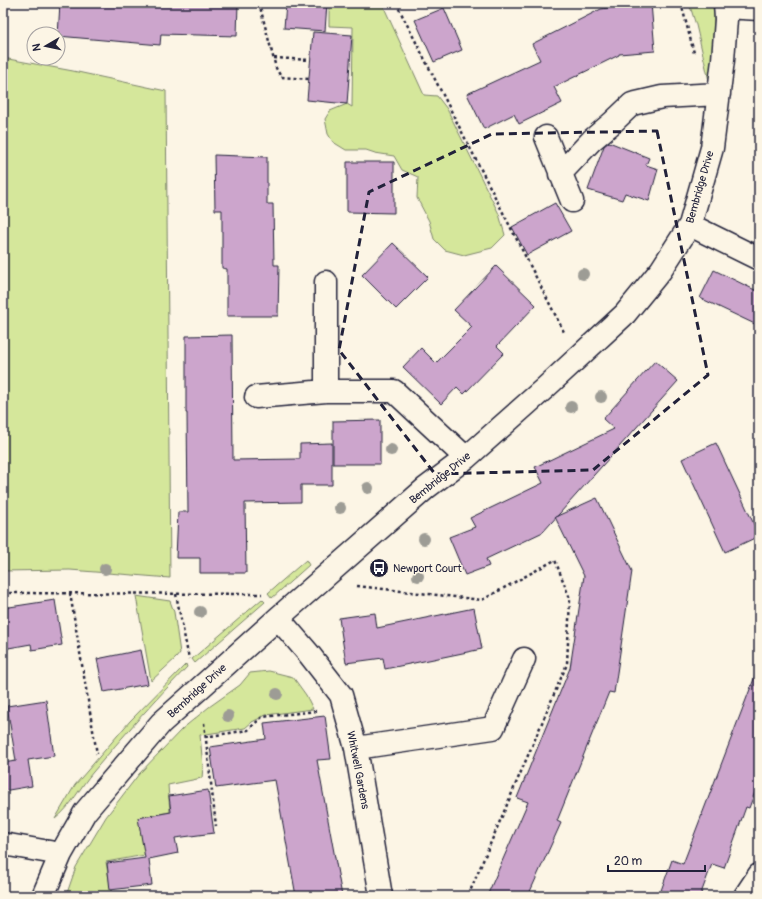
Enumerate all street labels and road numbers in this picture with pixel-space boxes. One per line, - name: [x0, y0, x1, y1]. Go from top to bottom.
- street label: Bembridge Drive: [683, 149, 717, 225]
- street label: Bembridge Drive: [407, 449, 474, 507]
- street label: Bembridge Drive: [165, 661, 230, 721]
- street label: Whitwell Gardens: [344, 730, 372, 810]

